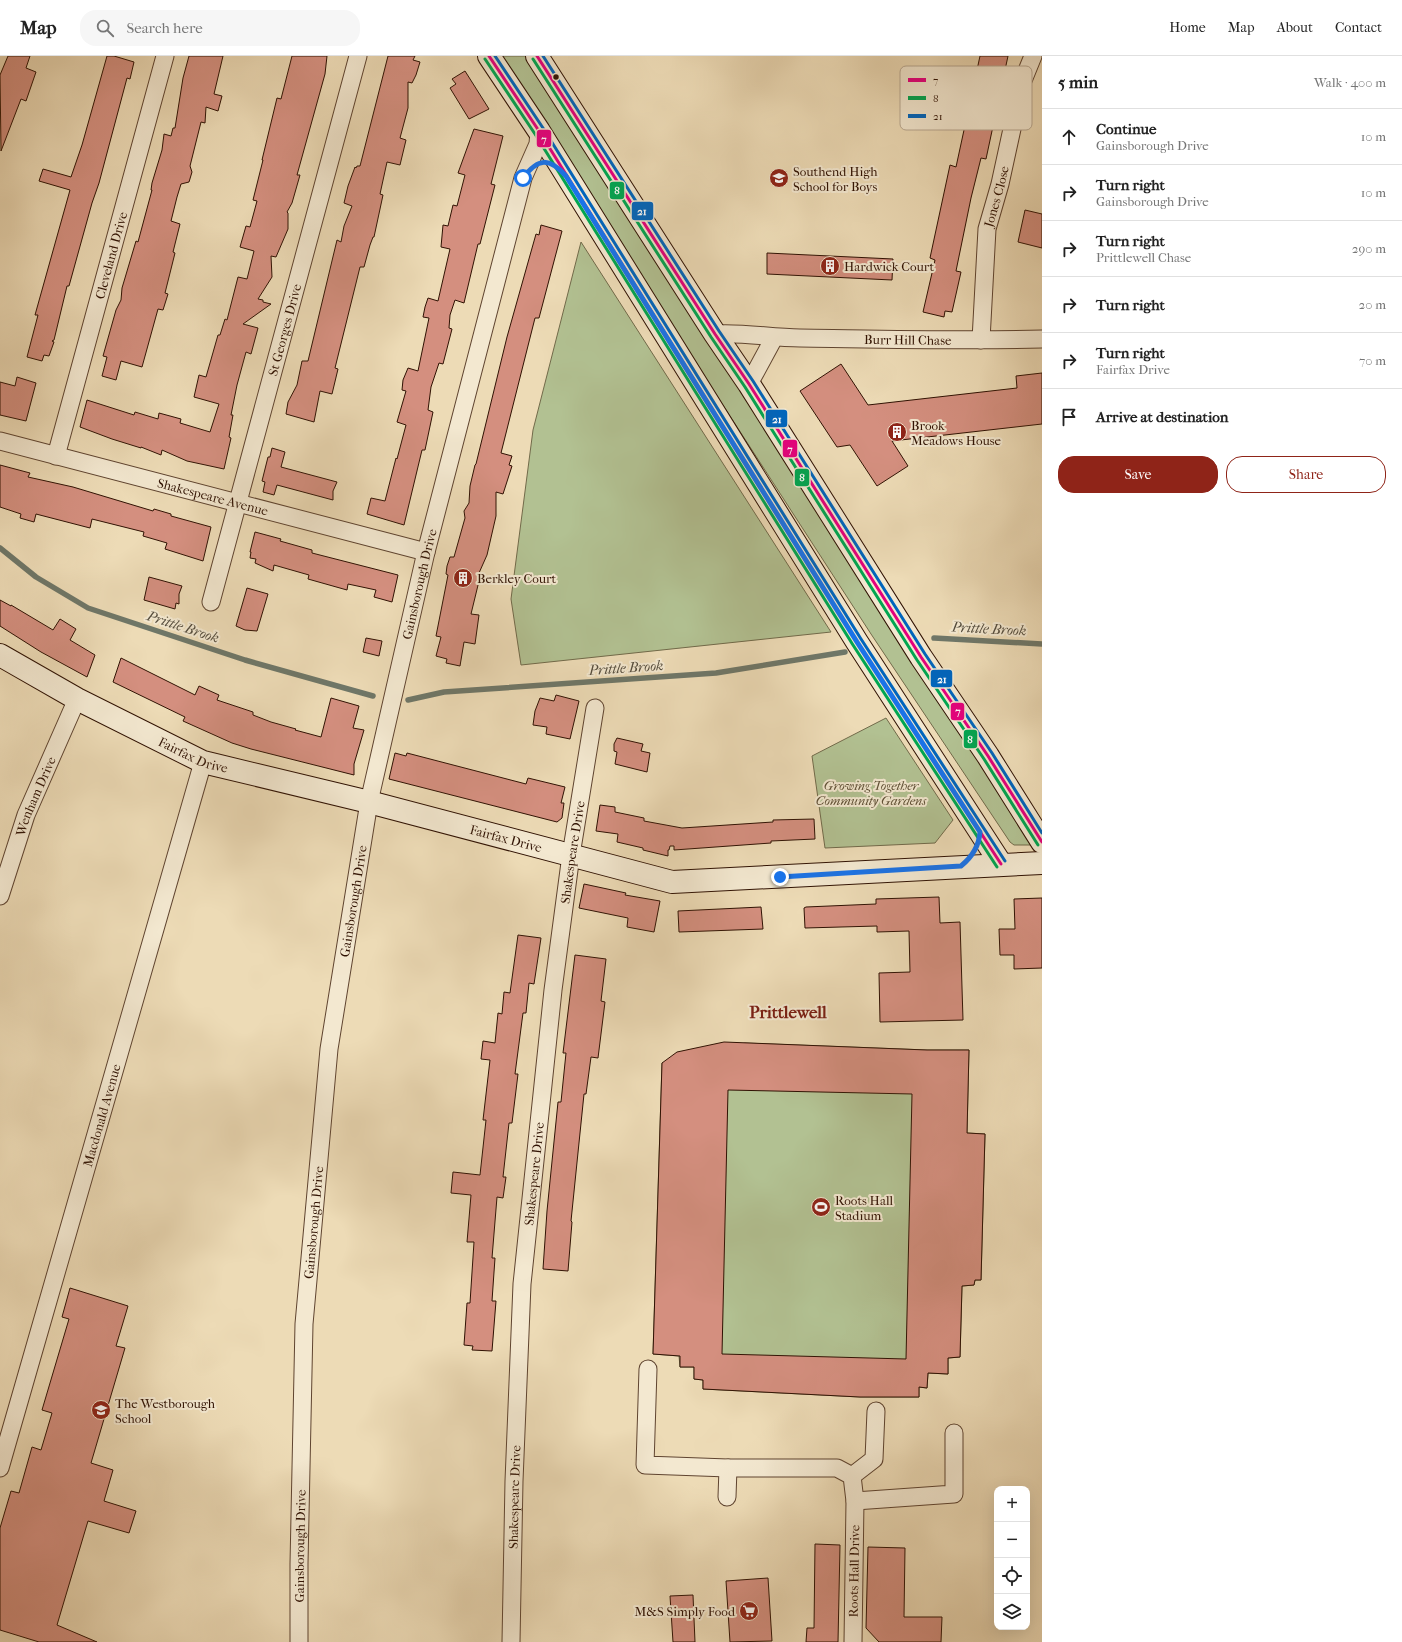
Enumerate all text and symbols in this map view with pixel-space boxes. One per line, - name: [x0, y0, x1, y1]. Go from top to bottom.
- search box: [80, 10, 360, 46]
- text: Map: [20, 17, 56, 39]
- icon: search: [94, 17, 116, 39]
- text: Search here: [126, 19, 203, 37]
- text: Home: [1169, 19, 1206, 36]
- text: Map: [1228, 19, 1255, 36]
- text: About: [1277, 19, 1313, 36]
- text: Contact: [1335, 19, 1382, 36]
- legend: [900, 66, 1032, 130]
- unlabelled marker: [551, 72, 561, 82]
- text: 5 min: [1058, 72, 1098, 92]
- text: 7: [933, 74, 938, 87]
- text: Walk · 400 m: [1314, 75, 1386, 90]
- text: 8: [933, 92, 939, 105]
- text: 21: [933, 110, 943, 123]
- text: Continue: [1096, 120, 1156, 138]
- icon: ahead: [1058, 126, 1080, 148]
- line badge: 7: [536, 129, 552, 148]
- text: 10 m: [1361, 129, 1386, 144]
- text: 7: [540, 133, 547, 146]
- text: Gainsborough Drive: [1096, 138, 1209, 153]
- place label: Southend High School for Boys: [793, 164, 878, 194]
- street label: Jones Close: [980, 164, 1011, 230]
- school or university icon: Southend High School for Boys: [768, 167, 790, 189]
- route start: [514, 169, 532, 187]
- text: Turn right: [1096, 176, 1165, 194]
- line badge: 8: [609, 181, 625, 200]
- icon: right: [1058, 182, 1080, 204]
- text: 8: [614, 184, 620, 197]
- text: 10 m: [1361, 185, 1386, 200]
- text: Gainsborough Drive: [1096, 194, 1209, 209]
- line badge: 21: [631, 201, 654, 221]
- text: 21: [637, 205, 647, 218]
- street label: Cleveland Drive: [92, 209, 130, 301]
- text: Turn right: [1096, 232, 1165, 250]
- icon: right: [1058, 238, 1080, 260]
- text: 290 m: [1352, 241, 1386, 256]
- text: Prittlewell Chase: [1096, 250, 1191, 265]
- building icon: Hardwick Court: [819, 255, 841, 277]
- place label: Hardwick Court: [844, 259, 934, 274]
- street label: St Georges Drive: [265, 282, 304, 377]
- icon: right: [1058, 294, 1080, 316]
- text: Turn right: [1096, 296, 1165, 314]
- text: 20 m: [1359, 297, 1386, 312]
- street label: Burr Hill Chase: [864, 331, 952, 347]
- text: Turn right: [1096, 344, 1165, 362]
- icon: right: [1058, 350, 1080, 372]
- text: 70 m: [1359, 353, 1386, 368]
- text: Fairfax Drive: [1096, 362, 1170, 377]
- icon: arrive: [1058, 406, 1080, 428]
- text: Arrive at destination: [1096, 408, 1228, 426]
- line badge: 21: [765, 409, 788, 428]
- text: 21: [772, 413, 782, 426]
- place label: Brook Meadows House: [911, 418, 1002, 448]
- building icon: Brook Meadows House: [886, 421, 908, 443]
- line badge: 7: [782, 439, 798, 458]
- text: 7: [786, 443, 793, 456]
- button: Save: [1058, 456, 1218, 493]
- button: Share: [1226, 456, 1386, 493]
- line badge: 8: [794, 468, 810, 487]
- text: 8: [799, 471, 805, 484]
- street label: Shakespeare Avenue: [156, 475, 271, 518]
- street label: Gainsborough Drive: [399, 527, 439, 641]
- building icon: Berkley Court: [452, 567, 474, 589]
- place label: Berkley Court: [477, 571, 557, 586]
- water label: Prittle Brook: [144, 607, 221, 647]
- water label: Prittle Brook: [950, 619, 1027, 639]
- water label: Prittle Brook: [587, 657, 664, 679]
- line badge: 21: [930, 669, 953, 688]
- text: 21: [937, 673, 947, 686]
- line badge: 7: [950, 702, 965, 721]
- text: 7: [954, 705, 961, 718]
- line badge: 8: [963, 729, 978, 749]
- text: 8: [967, 733, 973, 746]
- street label: Fairfax Drive: [156, 734, 230, 775]
- street label: Wenham Drive: [12, 754, 59, 839]
- park label: Growing Together Community Gardens: [816, 778, 927, 808]
- street label: Shakespeare Drive: [557, 799, 587, 904]
- street label: Fairfax Drive: [468, 821, 544, 855]
- street label: Gainsborough Drive: [337, 844, 369, 958]
- route end: [771, 868, 789, 886]
- district label: Prittlewell: [749, 1002, 827, 1022]
- street label: Macdonald Avenue: [80, 1062, 123, 1168]
- street label: Shakespeare Drive: [521, 1121, 547, 1226]
- street label: Gainsborough Drive: [301, 1165, 326, 1279]
- place label: Roots Hall Stadium: [835, 1193, 894, 1223]
- sports icon: Roots Hall Stadium: [810, 1196, 832, 1218]
- place label: The Westborough School: [115, 1396, 216, 1426]
- school or university icon: The Westborough School: [90, 1399, 112, 1421]
- street label: Shakespeare Drive: [505, 1444, 523, 1549]
- map controls: [994, 1486, 1030, 1630]
- button: +: [994, 1486, 1030, 1522]
- street label: Gainsborough Drive: [291, 1489, 308, 1602]
- button: −: [994, 1522, 1030, 1558]
- street label: Roots Hall Drive: [846, 1524, 862, 1617]
- button: locate: [994, 1558, 1030, 1594]
- button: layers: [994, 1594, 1030, 1630]
- supermarket icon: M&S Simply Food: [738, 1600, 760, 1622]
- place label: M&S Simply Food: [634, 1604, 736, 1619]

